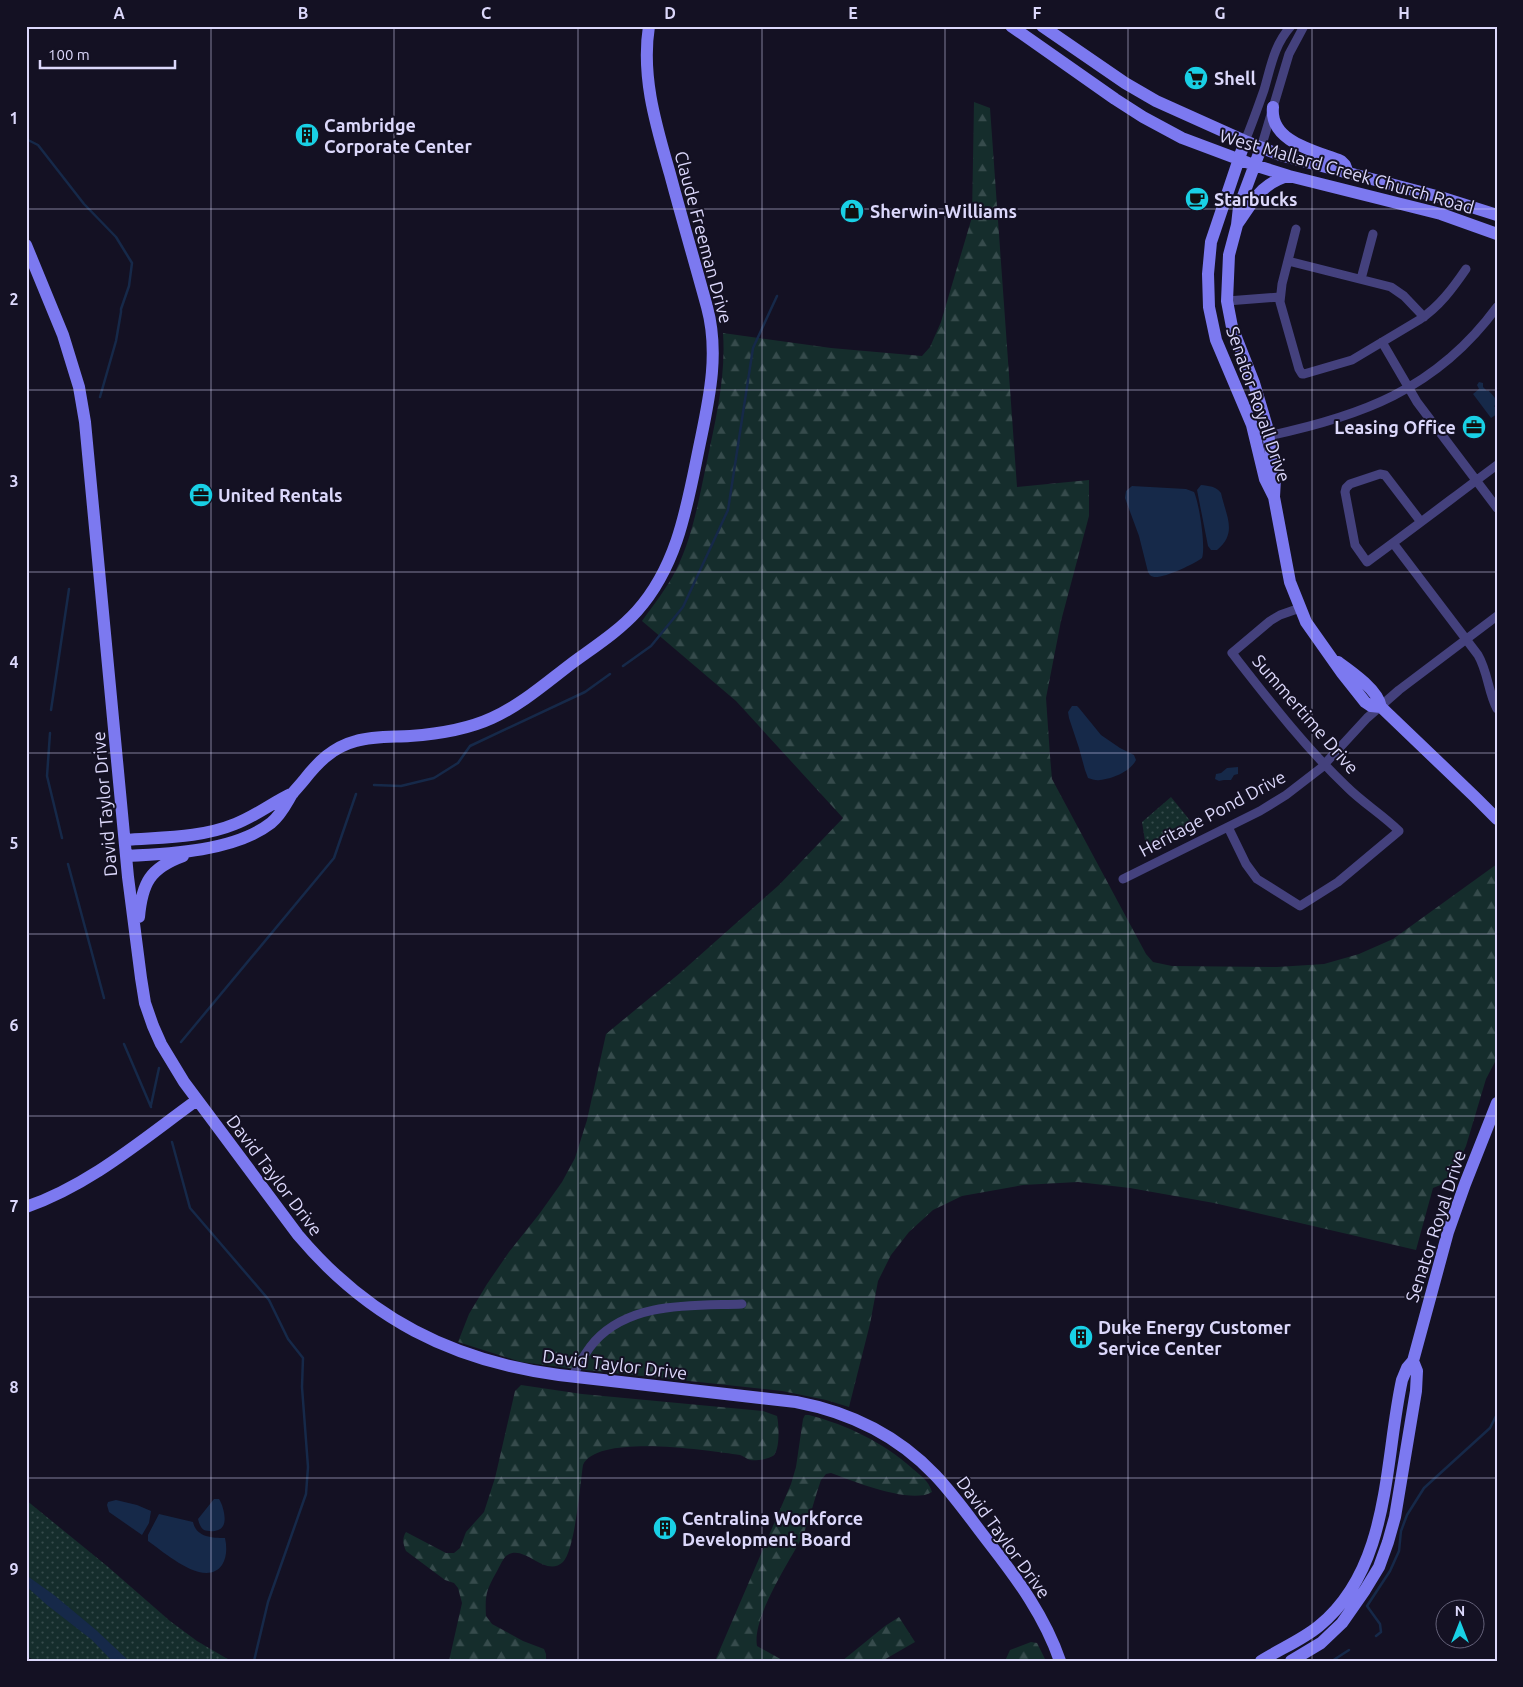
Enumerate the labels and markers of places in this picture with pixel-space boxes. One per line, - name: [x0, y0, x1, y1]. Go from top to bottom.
- supermarket icon: Shell: [1183, 65, 1209, 91]
- place label: Shell: [1214, 68, 1257, 88]
- place label: Cambridge Corporate Center: [324, 115, 472, 156]
- building icon: Cambridge Corporate Center: [294, 122, 320, 148]
- cafe icon: Starbucks: [1184, 186, 1210, 212]
- place label: Starbucks: [1214, 189, 1298, 209]
- shop icon: Sherwin-Williams: [839, 198, 865, 224]
- place label: Sherwin-Williams: [870, 201, 1017, 221]
- office icon: Leasing Office: [1461, 414, 1487, 440]
- place label: Leasing Office: [1334, 417, 1456, 437]
- office icon: United Rentals: [188, 482, 214, 508]
- place label: United Rentals: [218, 485, 343, 505]
- place label: Duke Energy Customer Service Center: [1098, 1317, 1291, 1358]
- building icon: Duke Energy Customer Service Center: [1068, 1324, 1094, 1350]
- place label: Centralina Workforce Development Board: [682, 1508, 863, 1549]
- building icon: Centralina Workforce Development Board: [652, 1515, 678, 1541]

